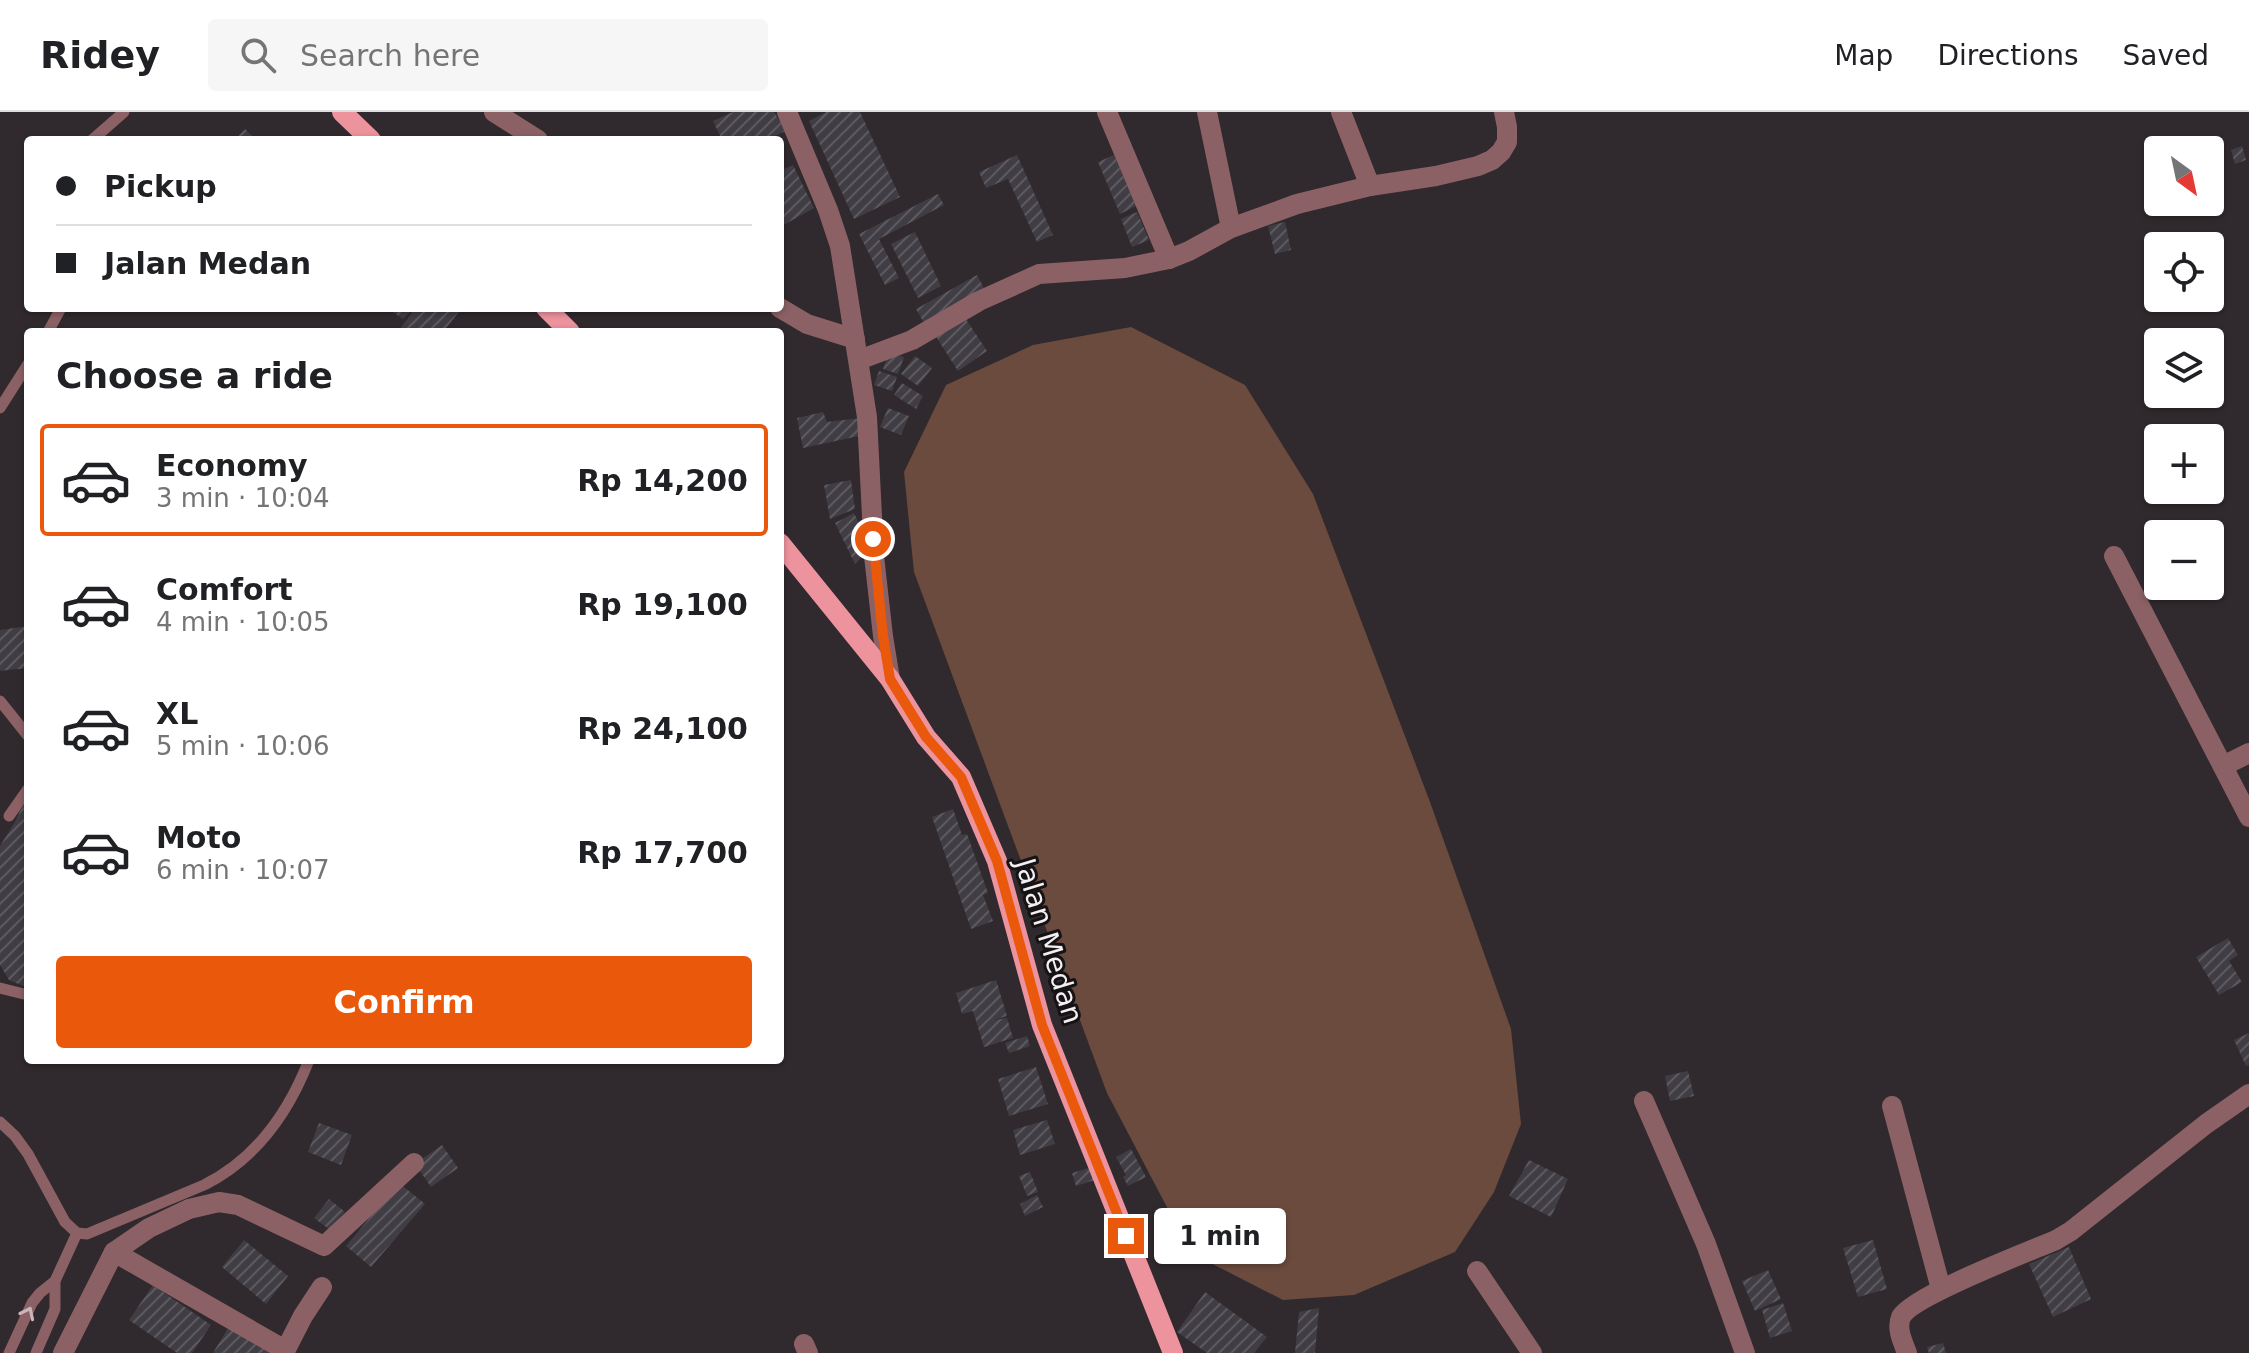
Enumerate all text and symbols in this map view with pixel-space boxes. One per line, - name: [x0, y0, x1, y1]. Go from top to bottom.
- search box: [208, 19, 768, 91]
- text: Ridey: [40, 33, 160, 77]
- icon: search: [236, 33, 280, 77]
- text: Search here: [300, 38, 480, 73]
- text: Map: [1834, 39, 1893, 72]
- text: Directions: [1937, 39, 2078, 72]
- text: Saved: [2122, 39, 2209, 72]
- north arrow: [2144, 136, 2224, 216]
- map controls: [2144, 136, 2224, 600]
- text: Pickup: [104, 169, 217, 204]
- button: locate: [2144, 232, 2224, 312]
- text: Jalan Medan: [104, 246, 311, 281]
- button: layers: [2144, 328, 2224, 408]
- text: Choose a ride: [56, 355, 333, 396]
- button: +: [2144, 424, 2224, 504]
- icon: car: [60, 444, 132, 516]
- text: Economy: [156, 448, 308, 483]
- text: Rp 14,200: [577, 463, 748, 498]
- text: 3 min · 10:04: [156, 483, 330, 513]
- button: −: [2144, 520, 2224, 600]
- route start: [855, 521, 891, 557]
- icon: car: [60, 568, 132, 640]
- text: Comfort: [156, 572, 293, 607]
- text: Rp 19,100: [577, 587, 748, 622]
- text: 4 min · 10:05: [156, 607, 330, 637]
- icon: car: [60, 692, 132, 764]
- text: XL: [156, 696, 198, 731]
- text: Rp 24,100: [577, 711, 748, 746]
- text: 5 min · 10:06: [156, 731, 330, 761]
- icon: car: [60, 816, 132, 888]
- text: Moto: [156, 820, 241, 855]
- text: Rp 17,700: [577, 835, 748, 870]
- street label: Jalan Medan: [1008, 852, 1090, 1028]
- text: 6 min · 10:07: [156, 855, 330, 885]
- button: Confirm: [56, 956, 752, 1048]
- callout: 1 min: [1154, 1208, 1286, 1264]
- route end: [1108, 1218, 1144, 1254]
- text: 1 min: [1179, 1221, 1261, 1251]
- one-way arrow: [18, 1307, 34, 1322]

